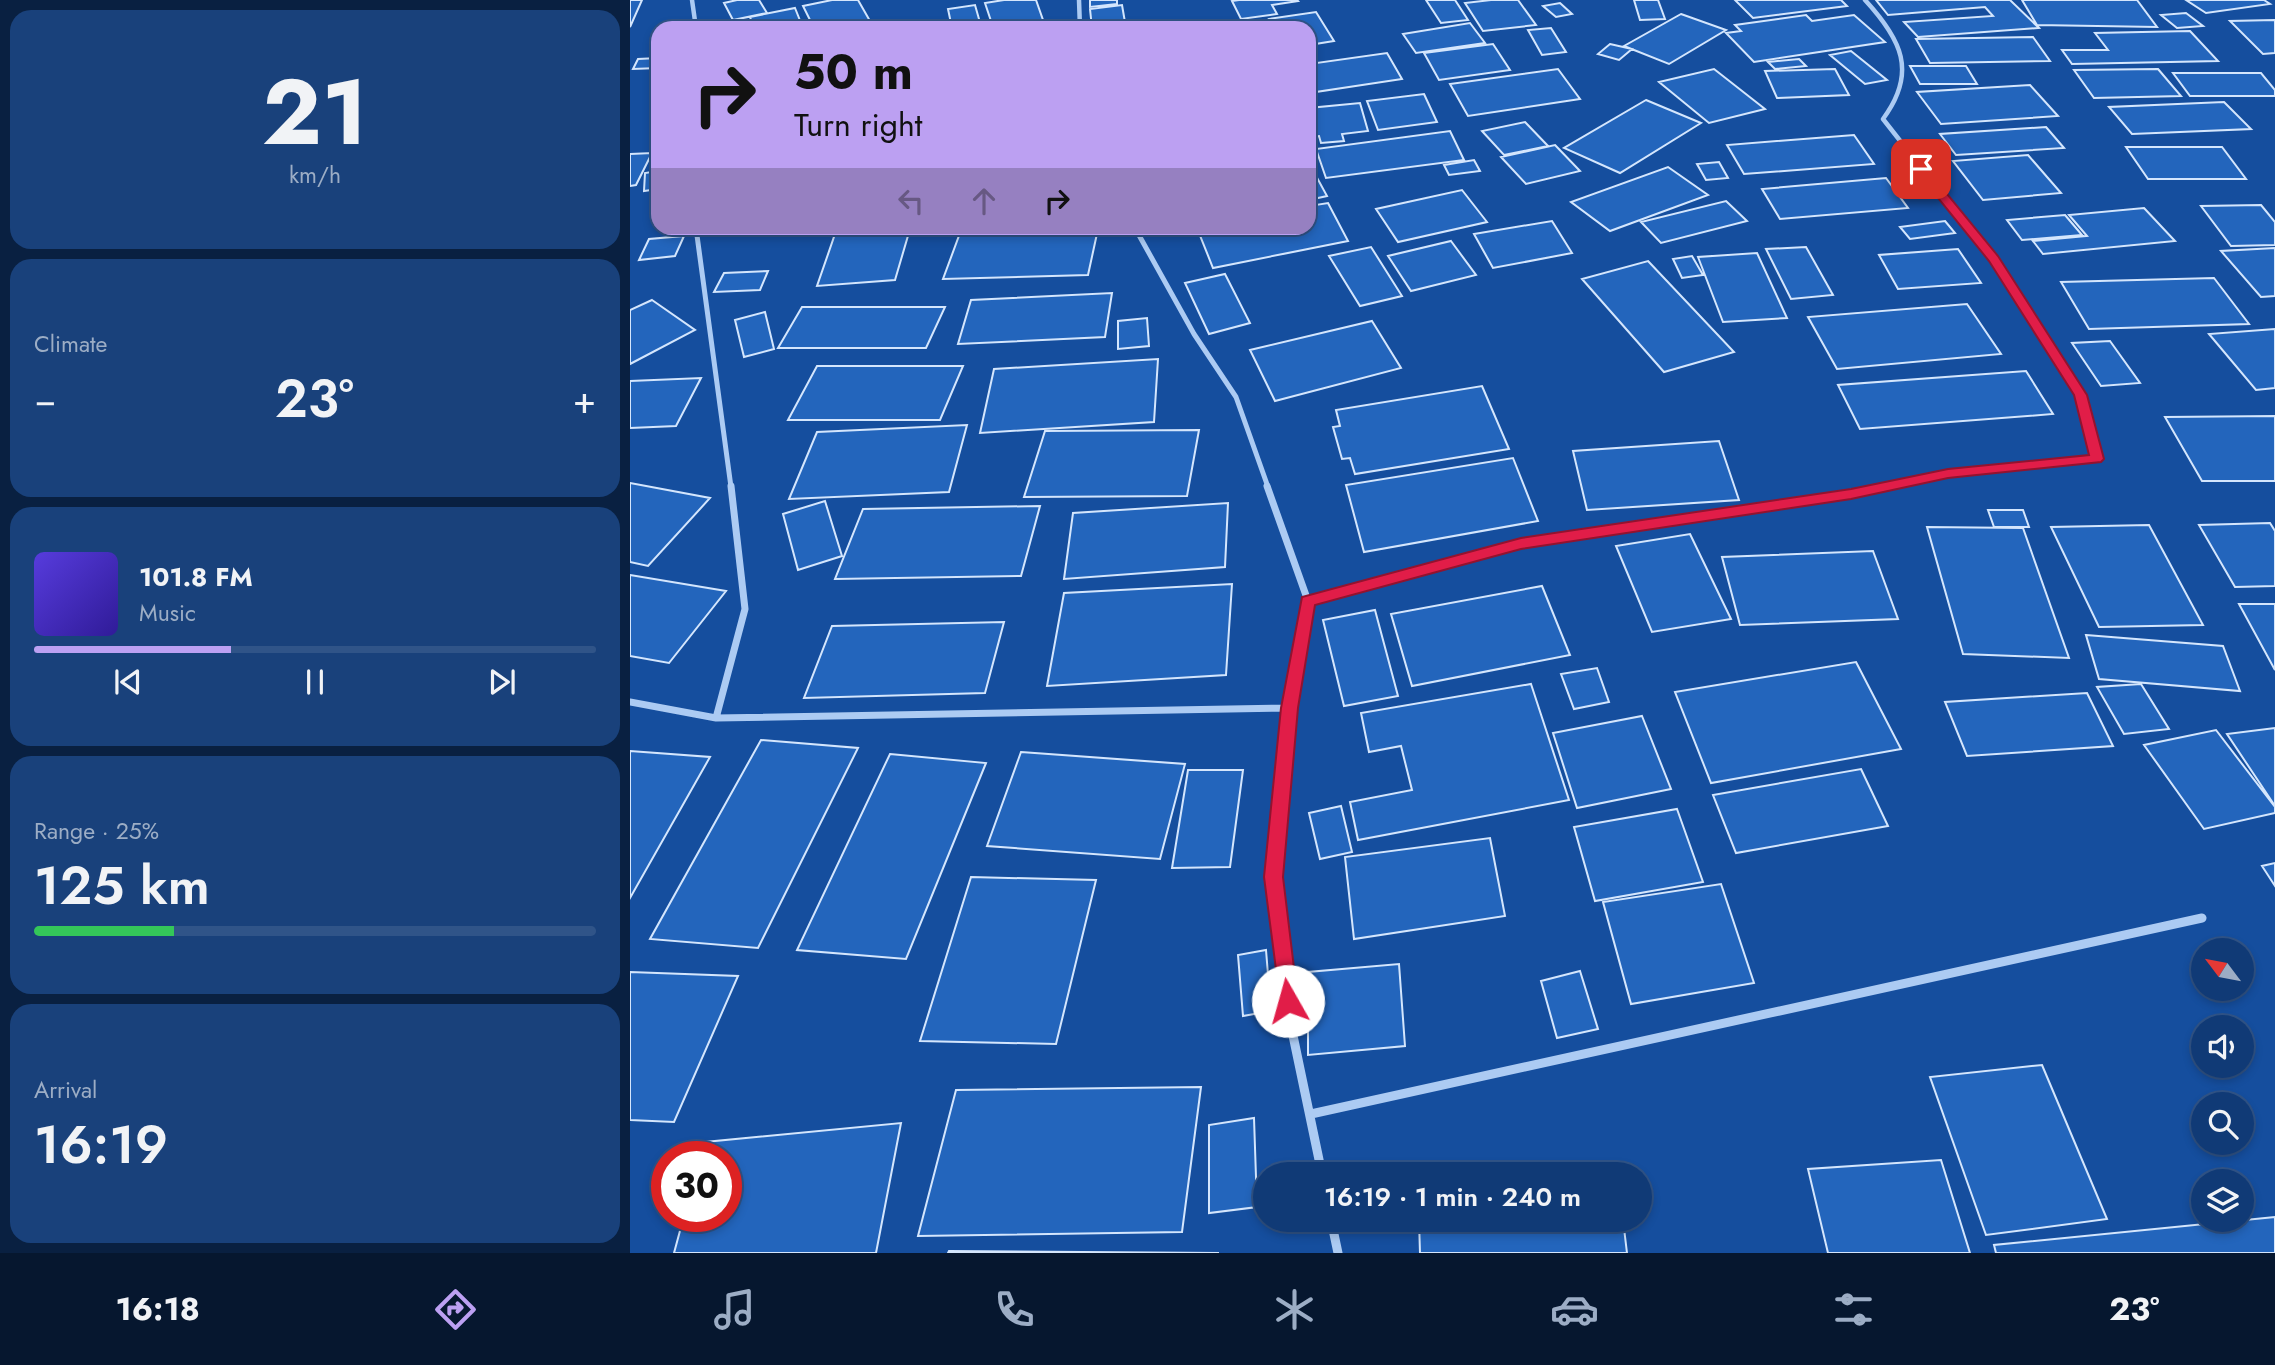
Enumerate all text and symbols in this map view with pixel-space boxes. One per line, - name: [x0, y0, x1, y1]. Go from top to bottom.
- text: 50 m: [794, 37, 913, 107]
- text: 21: [262, 47, 368, 178]
- icon: right: [679, 49, 770, 140]
- text: Turn right: [794, 102, 923, 148]
- pin: [1891, 139, 1951, 199]
- icon: arrive: [1902, 150, 1940, 188]
- text: km/h: [289, 158, 341, 192]
- icon: left: [892, 182, 930, 220]
- icon: ahead: [965, 182, 1003, 220]
- icon: right: [1038, 182, 1076, 220]
- text: Climate: [34, 327, 107, 361]
- text: 23°: [275, 361, 354, 437]
- text: −: [34, 372, 56, 427]
- text: +: [573, 372, 596, 427]
- text: 101.8 FM: [139, 558, 253, 596]
- text: Music: [139, 596, 196, 630]
- icon: previous: [109, 663, 147, 701]
- icon: pause: [296, 663, 334, 701]
- icon: next: [483, 663, 521, 701]
- text: Range · 25%: [34, 814, 159, 848]
- text: 125 km: [34, 848, 210, 924]
- north arrow: [2191, 938, 2254, 1001]
- map controls: [2191, 938, 2254, 1232]
- position arrow: [1251, 964, 1325, 1038]
- button: sound: [2191, 1015, 2254, 1078]
- text: Arrival: [34, 1073, 97, 1107]
- button: search: [2191, 1092, 2254, 1155]
- text: 16:19: [34, 1107, 168, 1183]
- speed limit sign: 30: [651, 1141, 742, 1232]
- button: layers: [2191, 1169, 2254, 1232]
- text: 16:19 · 1 min · 240 m: [1324, 1178, 1581, 1216]
- icon: directions: [431, 1285, 480, 1334]
- icon: music: [710, 1285, 759, 1334]
- icon: phone: [990, 1285, 1039, 1334]
- icon: climate: [1270, 1285, 1319, 1334]
- icon: car: [1550, 1285, 1599, 1334]
- icon: filters: [1829, 1285, 1878, 1334]
- text: 16:18: [115, 1286, 200, 1332]
- text: 23°: [2109, 1286, 2160, 1332]

